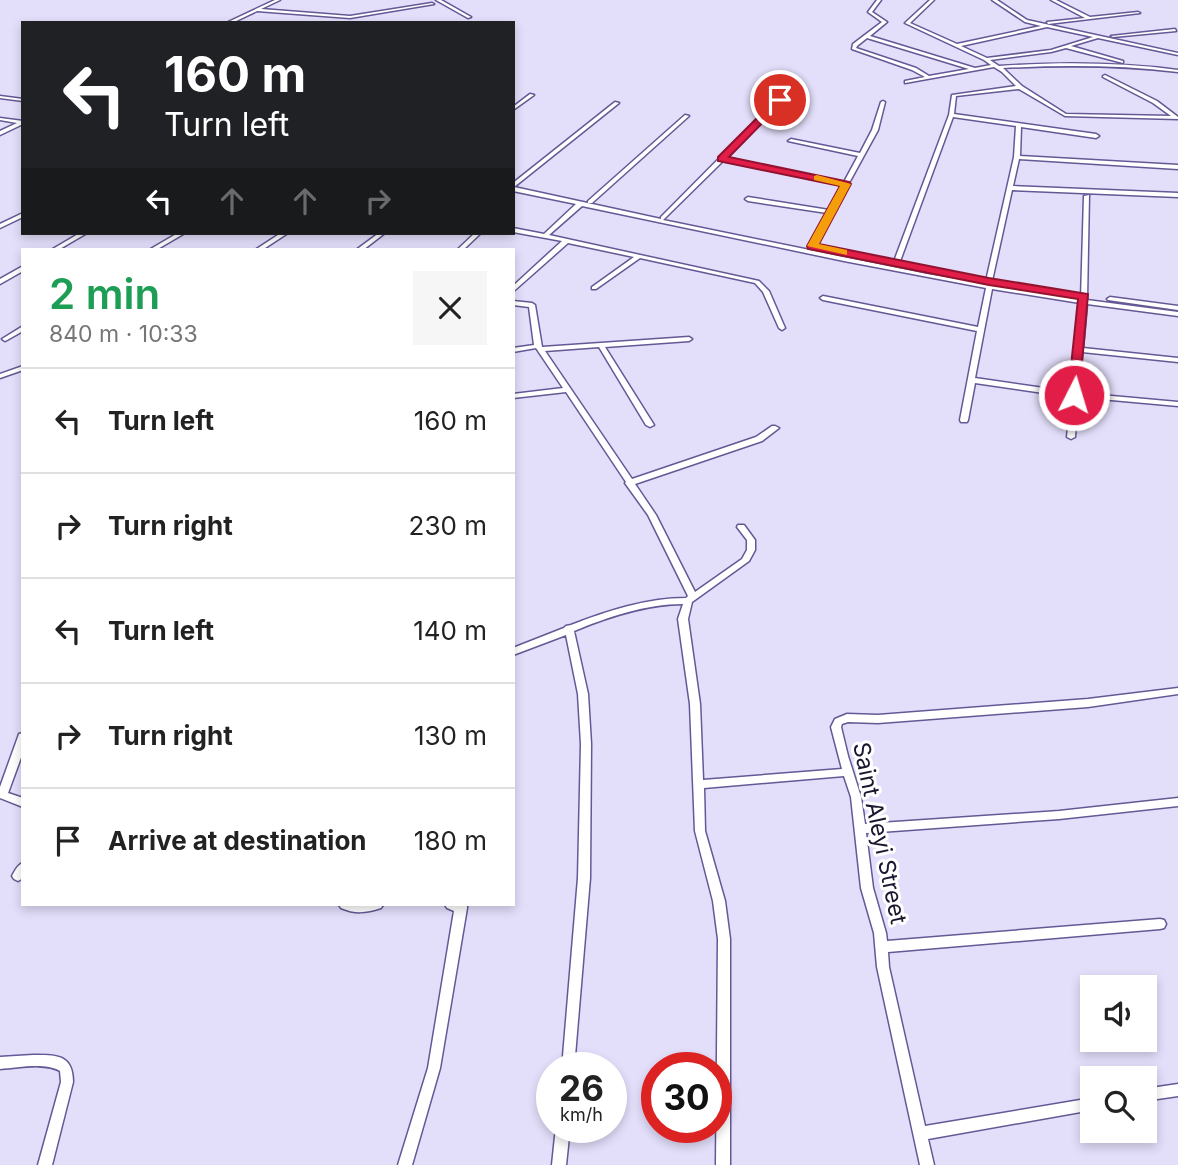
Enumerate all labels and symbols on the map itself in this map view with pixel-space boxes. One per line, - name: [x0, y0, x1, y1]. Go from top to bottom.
- pin: [750, 70, 810, 130]
- position arrow: [1037, 358, 1111, 432]
- street label: Saint Aleyi Street: [847, 740, 913, 927]
- speed limit sign: 30: [641, 1052, 732, 1143]

